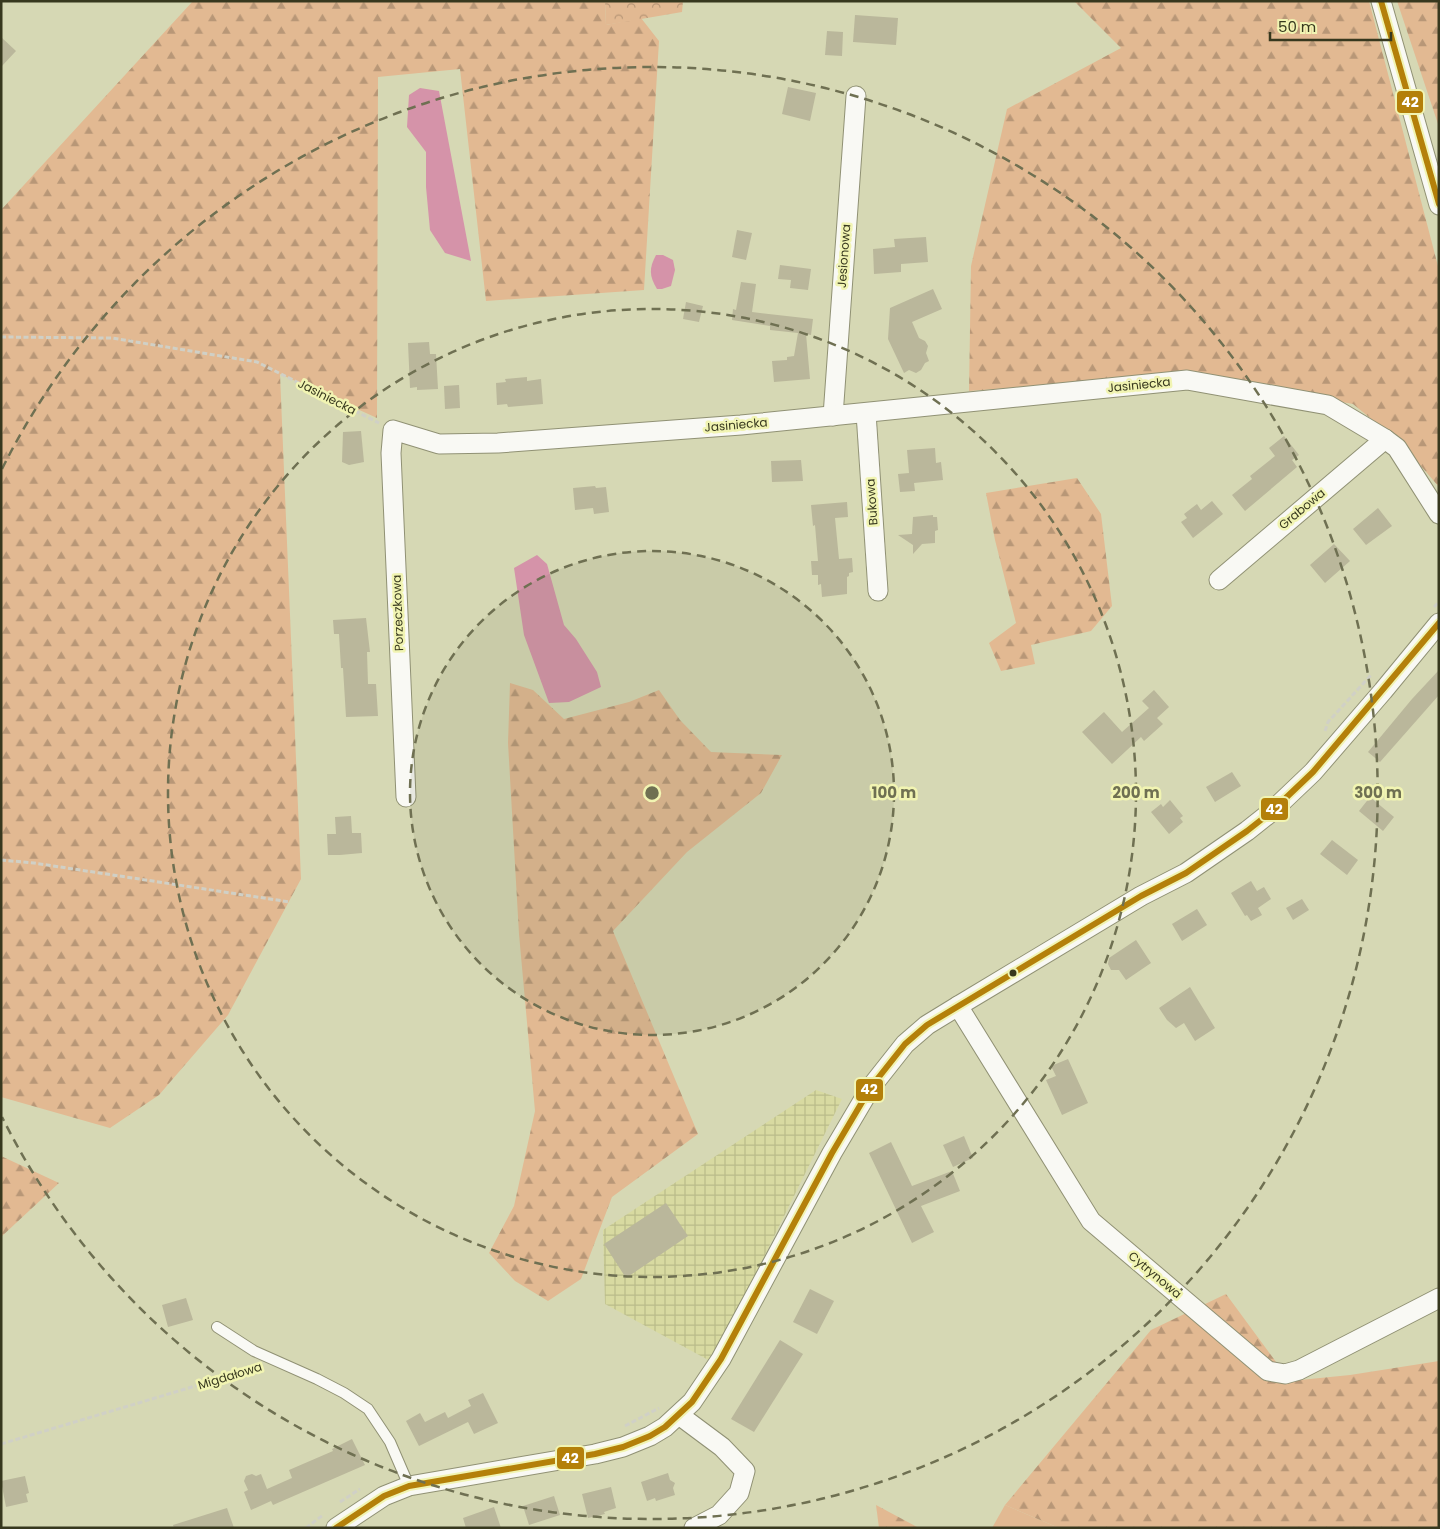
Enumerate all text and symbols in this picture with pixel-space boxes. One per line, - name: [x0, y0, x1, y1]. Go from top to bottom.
- scale bar: [1270, 10, 1391, 42]
- text: 50 m: [1278, 16, 1316, 37]
- line badge: 42: [1396, 90, 1424, 114]
- text: 42: [1401, 92, 1419, 112]
- street label: Jesionowa: [833, 223, 854, 288]
- street label: Jasiniecka: [1107, 373, 1171, 396]
- street label: Jasiniecka: [295, 375, 359, 419]
- street label: Jasiniecka: [704, 413, 768, 436]
- street label: Bukowa: [861, 478, 882, 526]
- street label: Grabowa: [1275, 484, 1328, 533]
- street label: Porzeczkowa: [388, 574, 407, 652]
- text: 100 m: [872, 782, 916, 803]
- text: 200 m: [1112, 782, 1160, 803]
- text: 300 m: [1354, 782, 1402, 803]
- centre of rings: [643, 784, 661, 802]
- line badge: 42: [1260, 797, 1289, 821]
- text: 42: [1265, 799, 1283, 819]
- unlabelled marker: [1008, 968, 1018, 978]
- line badge: 42: [855, 1078, 884, 1102]
- text: 42: [860, 1079, 878, 1099]
- street label: Cytrynowa: [1125, 1247, 1186, 1302]
- street label: Migdałowa: [196, 1358, 264, 1393]
- line badge: 42: [556, 1446, 585, 1470]
- text: 42: [561, 1448, 579, 1468]

